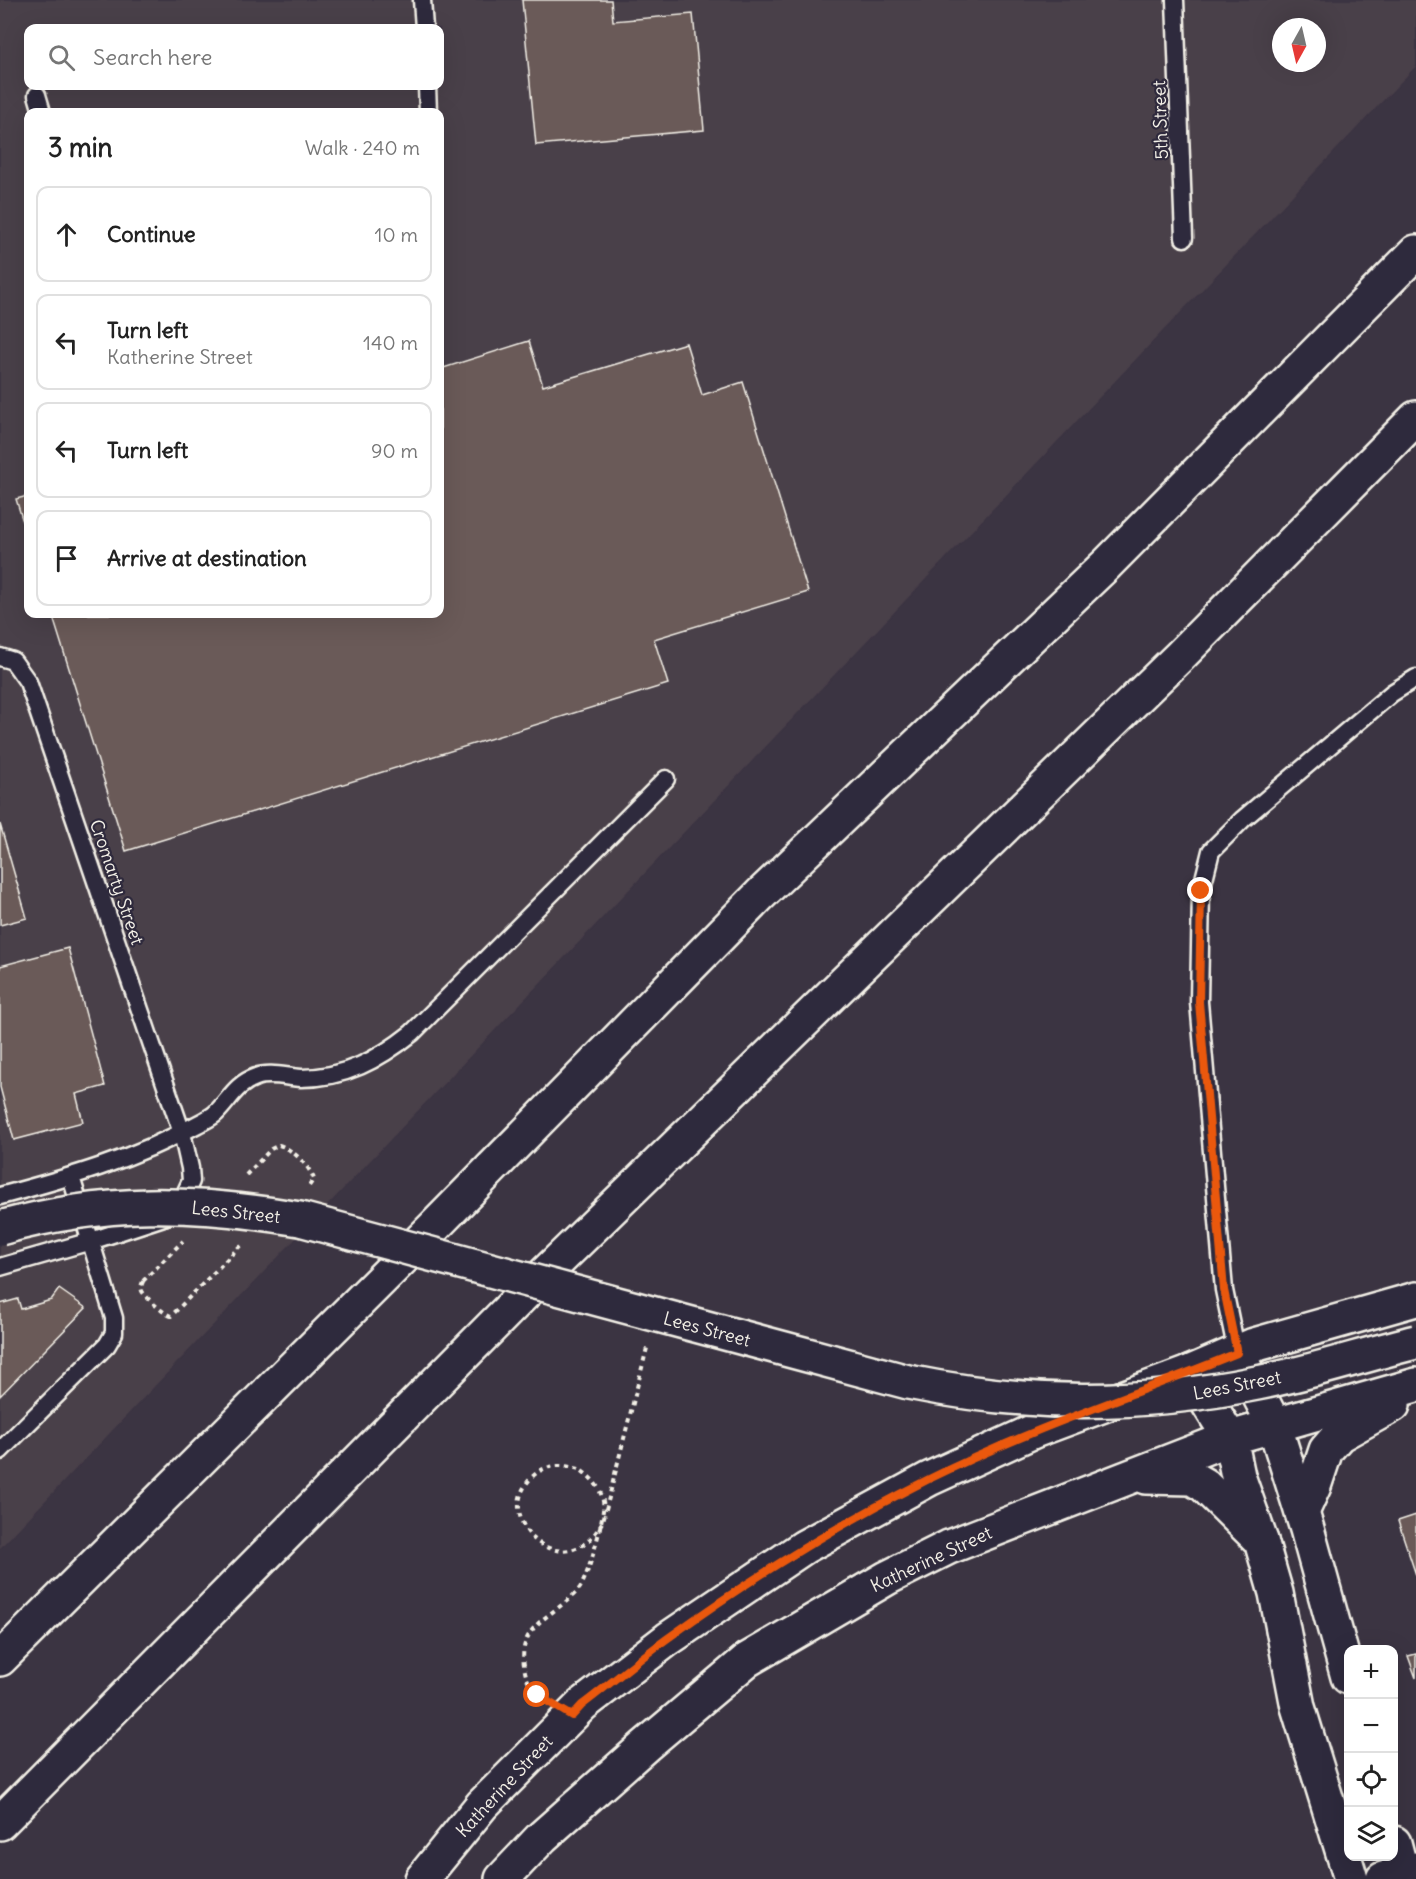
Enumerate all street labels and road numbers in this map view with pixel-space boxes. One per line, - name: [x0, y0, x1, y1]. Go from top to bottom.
- street label: 5th Street: [1147, 80, 1173, 160]
- street label: Cromarty Street: [85, 816, 149, 948]
- street label: Lees Street: [190, 1196, 282, 1228]
- street label: Lees Street: [661, 1306, 753, 1352]
- street label: Lees Street: [1191, 1365, 1283, 1405]
- street label: Katherine Street: [867, 1521, 995, 1597]
- street label: Katherine Street: [451, 1730, 557, 1842]

